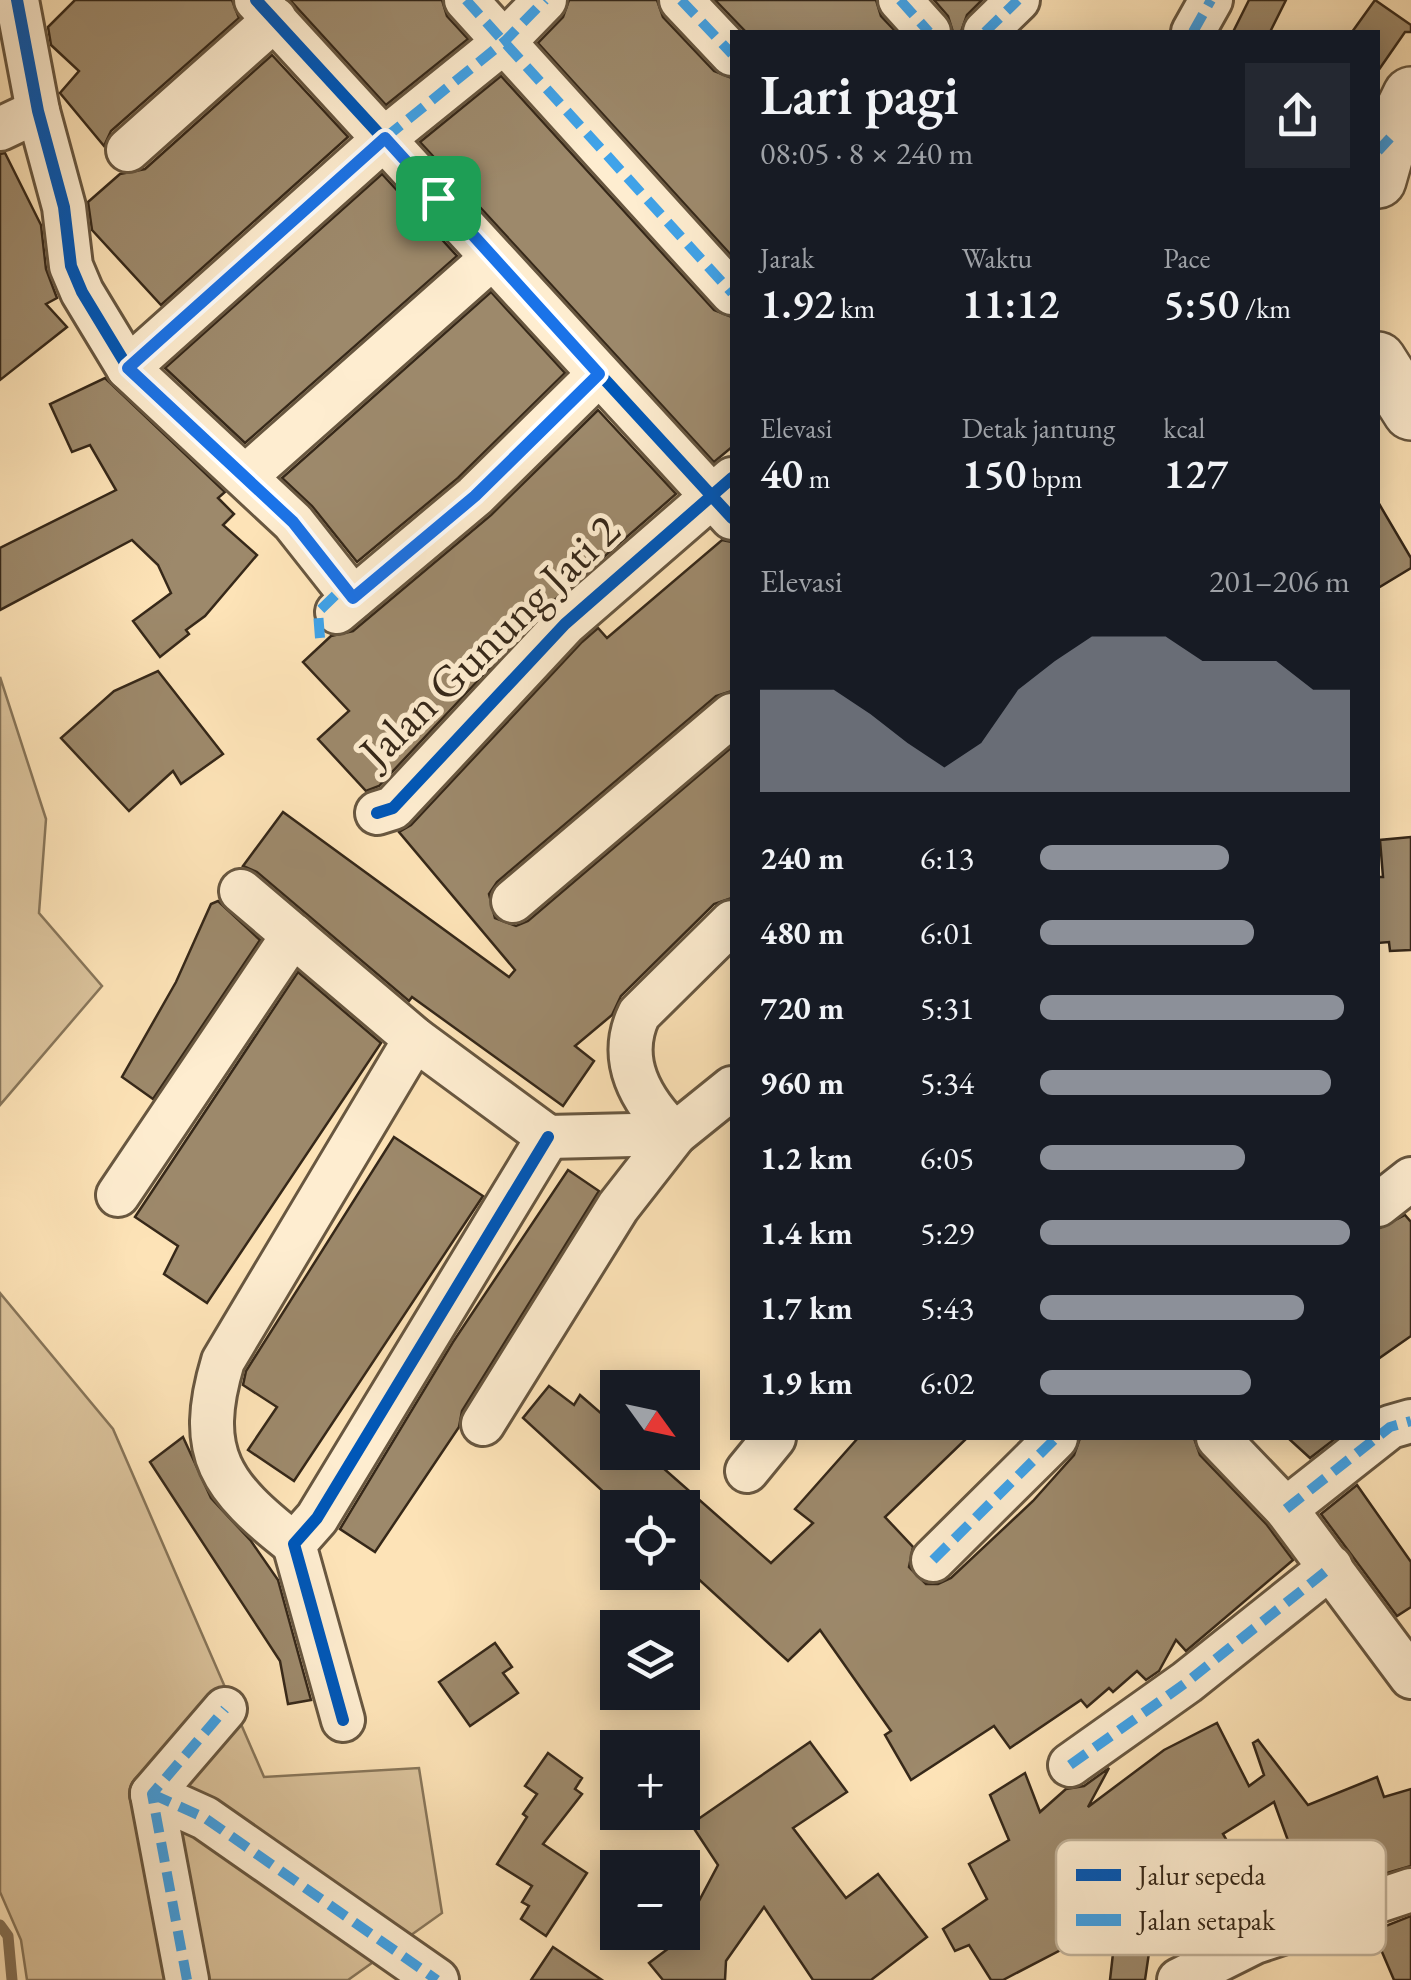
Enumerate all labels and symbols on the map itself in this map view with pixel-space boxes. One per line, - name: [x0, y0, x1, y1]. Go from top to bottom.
- pin: [396, 156, 481, 241]
- street label: Jalan Gunung Jati 2: [344, 501, 632, 782]
- north arrow: [600, 1370, 700, 1470]
- legend: [1056, 1840, 1386, 1955]
- text: Jalur sepeda: [1136, 1857, 1266, 1893]
- text: Jalan setapak: [1136, 1902, 1276, 1938]

